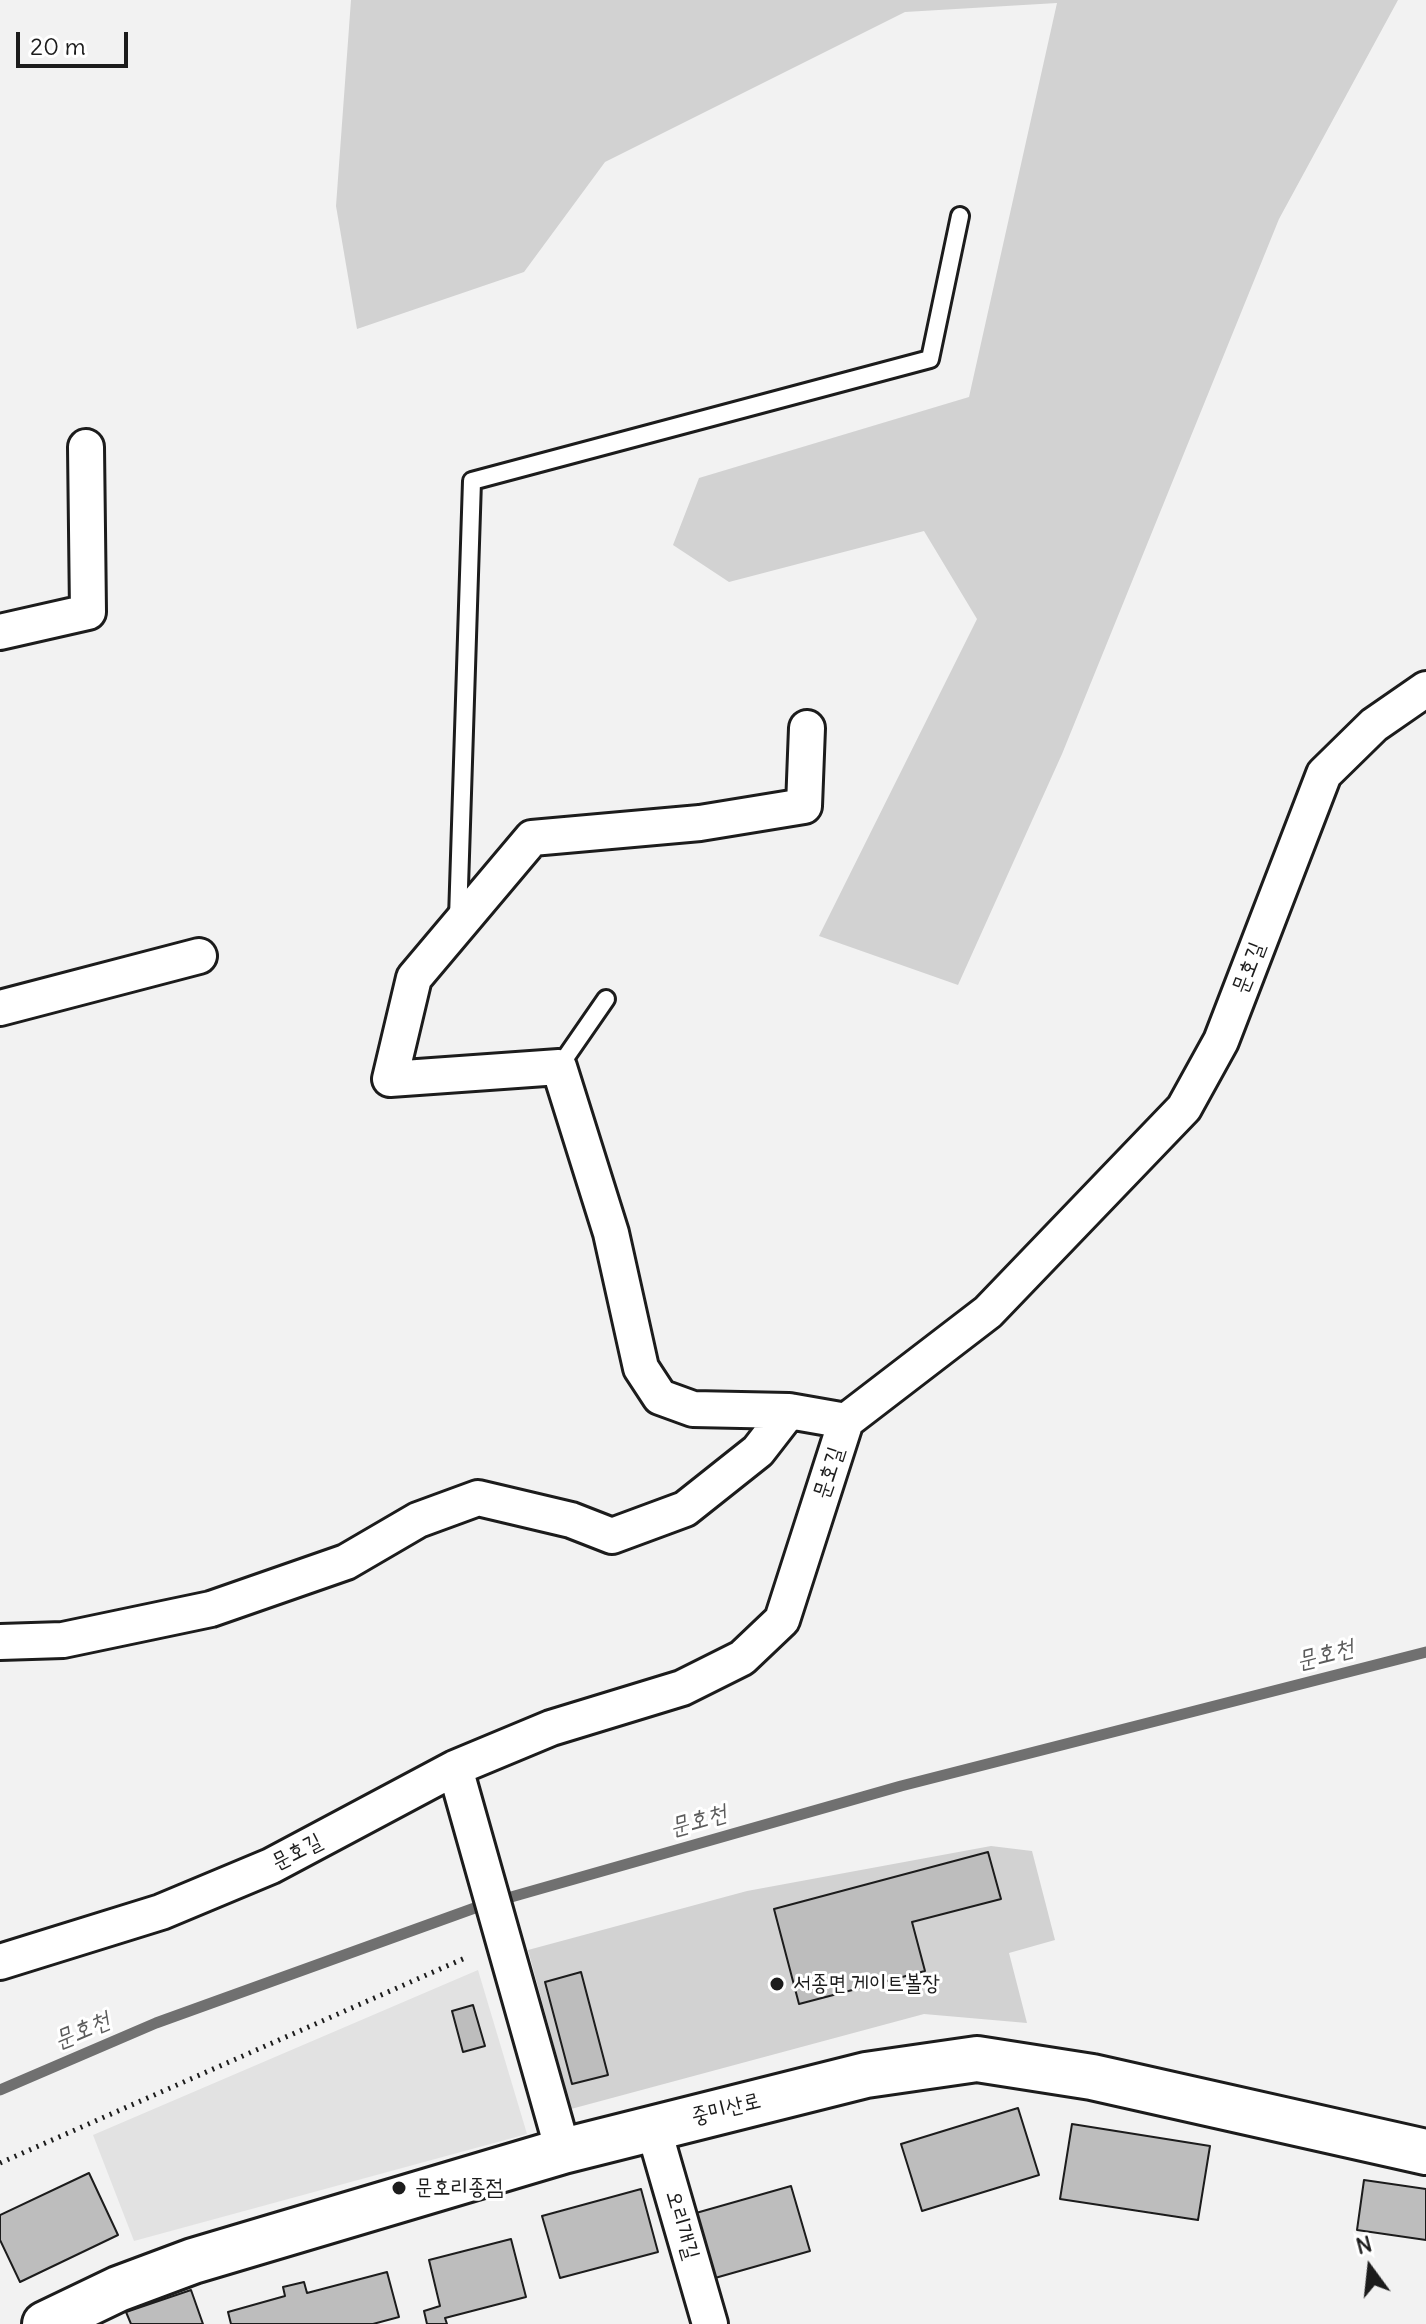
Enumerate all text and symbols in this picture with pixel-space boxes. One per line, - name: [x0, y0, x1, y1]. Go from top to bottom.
- scale bar: [20, 16, 132, 66]
- text: 20 m: [30, 31, 86, 61]
- street label: 문호길: [1227, 938, 1271, 998]
- street label: 문호길: [808, 1444, 850, 1502]
- water label: 문호천: [1293, 1634, 1357, 1676]
- water label: 문호천: [666, 1799, 730, 1843]
- street label: 문호길: [267, 1828, 327, 1876]
- place label: 서종면 게이트볼장: [793, 1971, 940, 1997]
- marker: 서종면 게이트볼장: [768, 1975, 786, 1993]
- water label: 문호천: [50, 2006, 114, 2056]
- street label: 중미산로: [688, 2088, 764, 2130]
- place label: 문호리종점: [415, 2175, 504, 2201]
- marker: 문호리종점: [390, 2179, 408, 2197]
- street label: 오리개길: [660, 2187, 704, 2263]
- north arrow: [1330, 2228, 1410, 2308]
- text: N: [1353, 2229, 1375, 2260]

